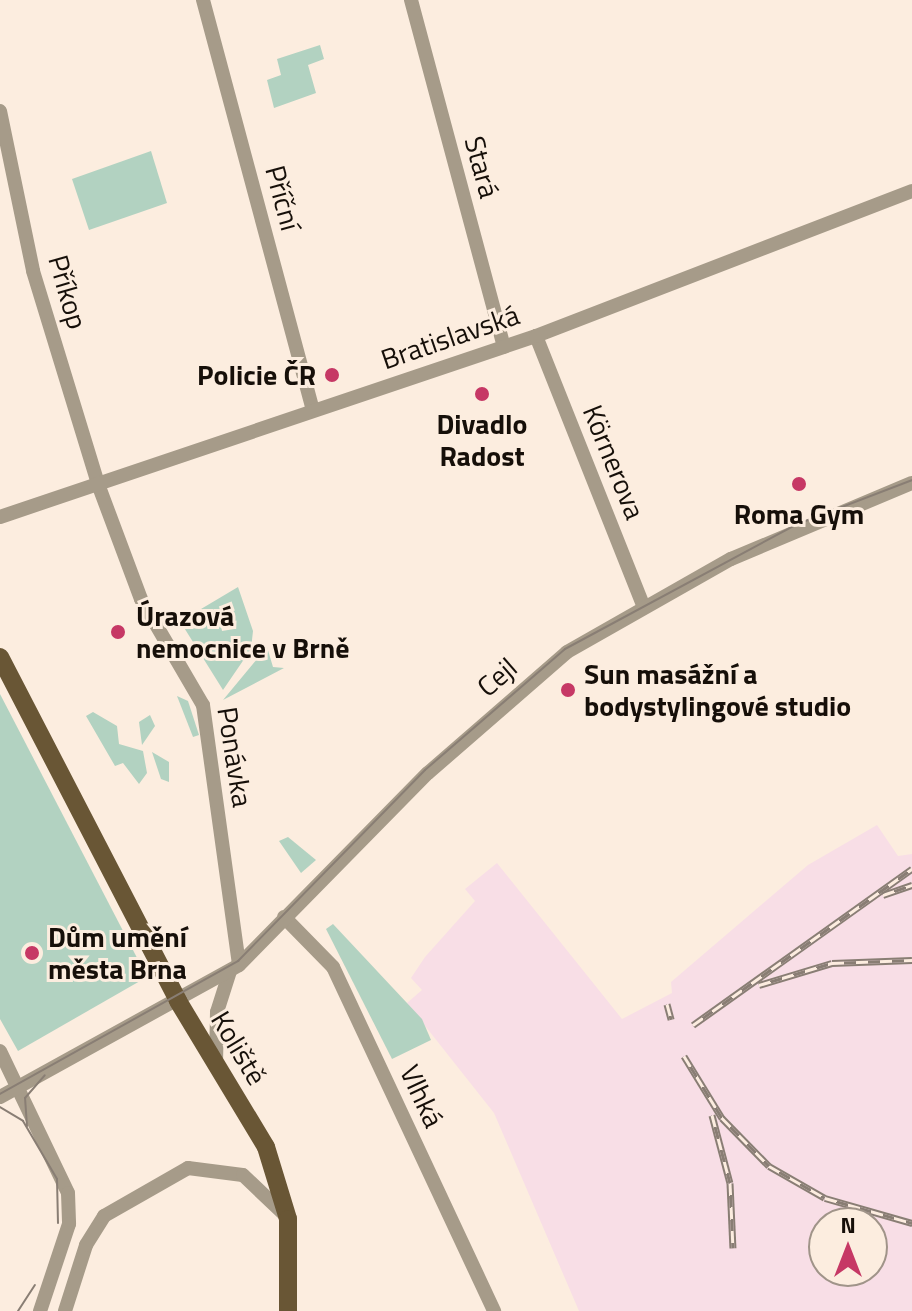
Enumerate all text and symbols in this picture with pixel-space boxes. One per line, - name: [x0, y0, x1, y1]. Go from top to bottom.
- street label: Stará: [458, 132, 506, 202]
- street label: Příční: [258, 162, 308, 234]
- street label: Příkop: [41, 251, 95, 333]
- street label: Bratislavská: [376, 298, 524, 376]
- place label: Policie ČR: [197, 358, 316, 392]
- marker: Policie ČR: [323, 366, 341, 384]
- marker: Divadlo Radost: [473, 385, 491, 403]
- street label: Körnerova: [576, 400, 652, 524]
- place label: Divadlo Radost: [437, 407, 527, 473]
- marker: Roma Gym: [790, 475, 808, 493]
- place label: Roma Gym: [734, 497, 864, 531]
- place label: Úrazová nemocnice v Brně: [136, 599, 349, 665]
- marker: Úrazová nemocnice v Brně: [107, 621, 129, 643]
- street label: Cejl: [470, 651, 524, 703]
- place label: Sun masážní a bodystylingové studio: [584, 657, 851, 723]
- marker: Sun masážní a bodystylingové studio: [559, 681, 577, 699]
- street label: Ponávka: [211, 704, 259, 810]
- place label: Dům umění města Brna: [48, 920, 187, 986]
- marker: Dům umění města Brna: [23, 944, 41, 962]
- street label: Koliště: [204, 1005, 274, 1091]
- street label: Vlhká: [393, 1059, 451, 1133]
- north arrow: [808, 1207, 888, 1287]
- text: N: [840, 1208, 856, 1242]

